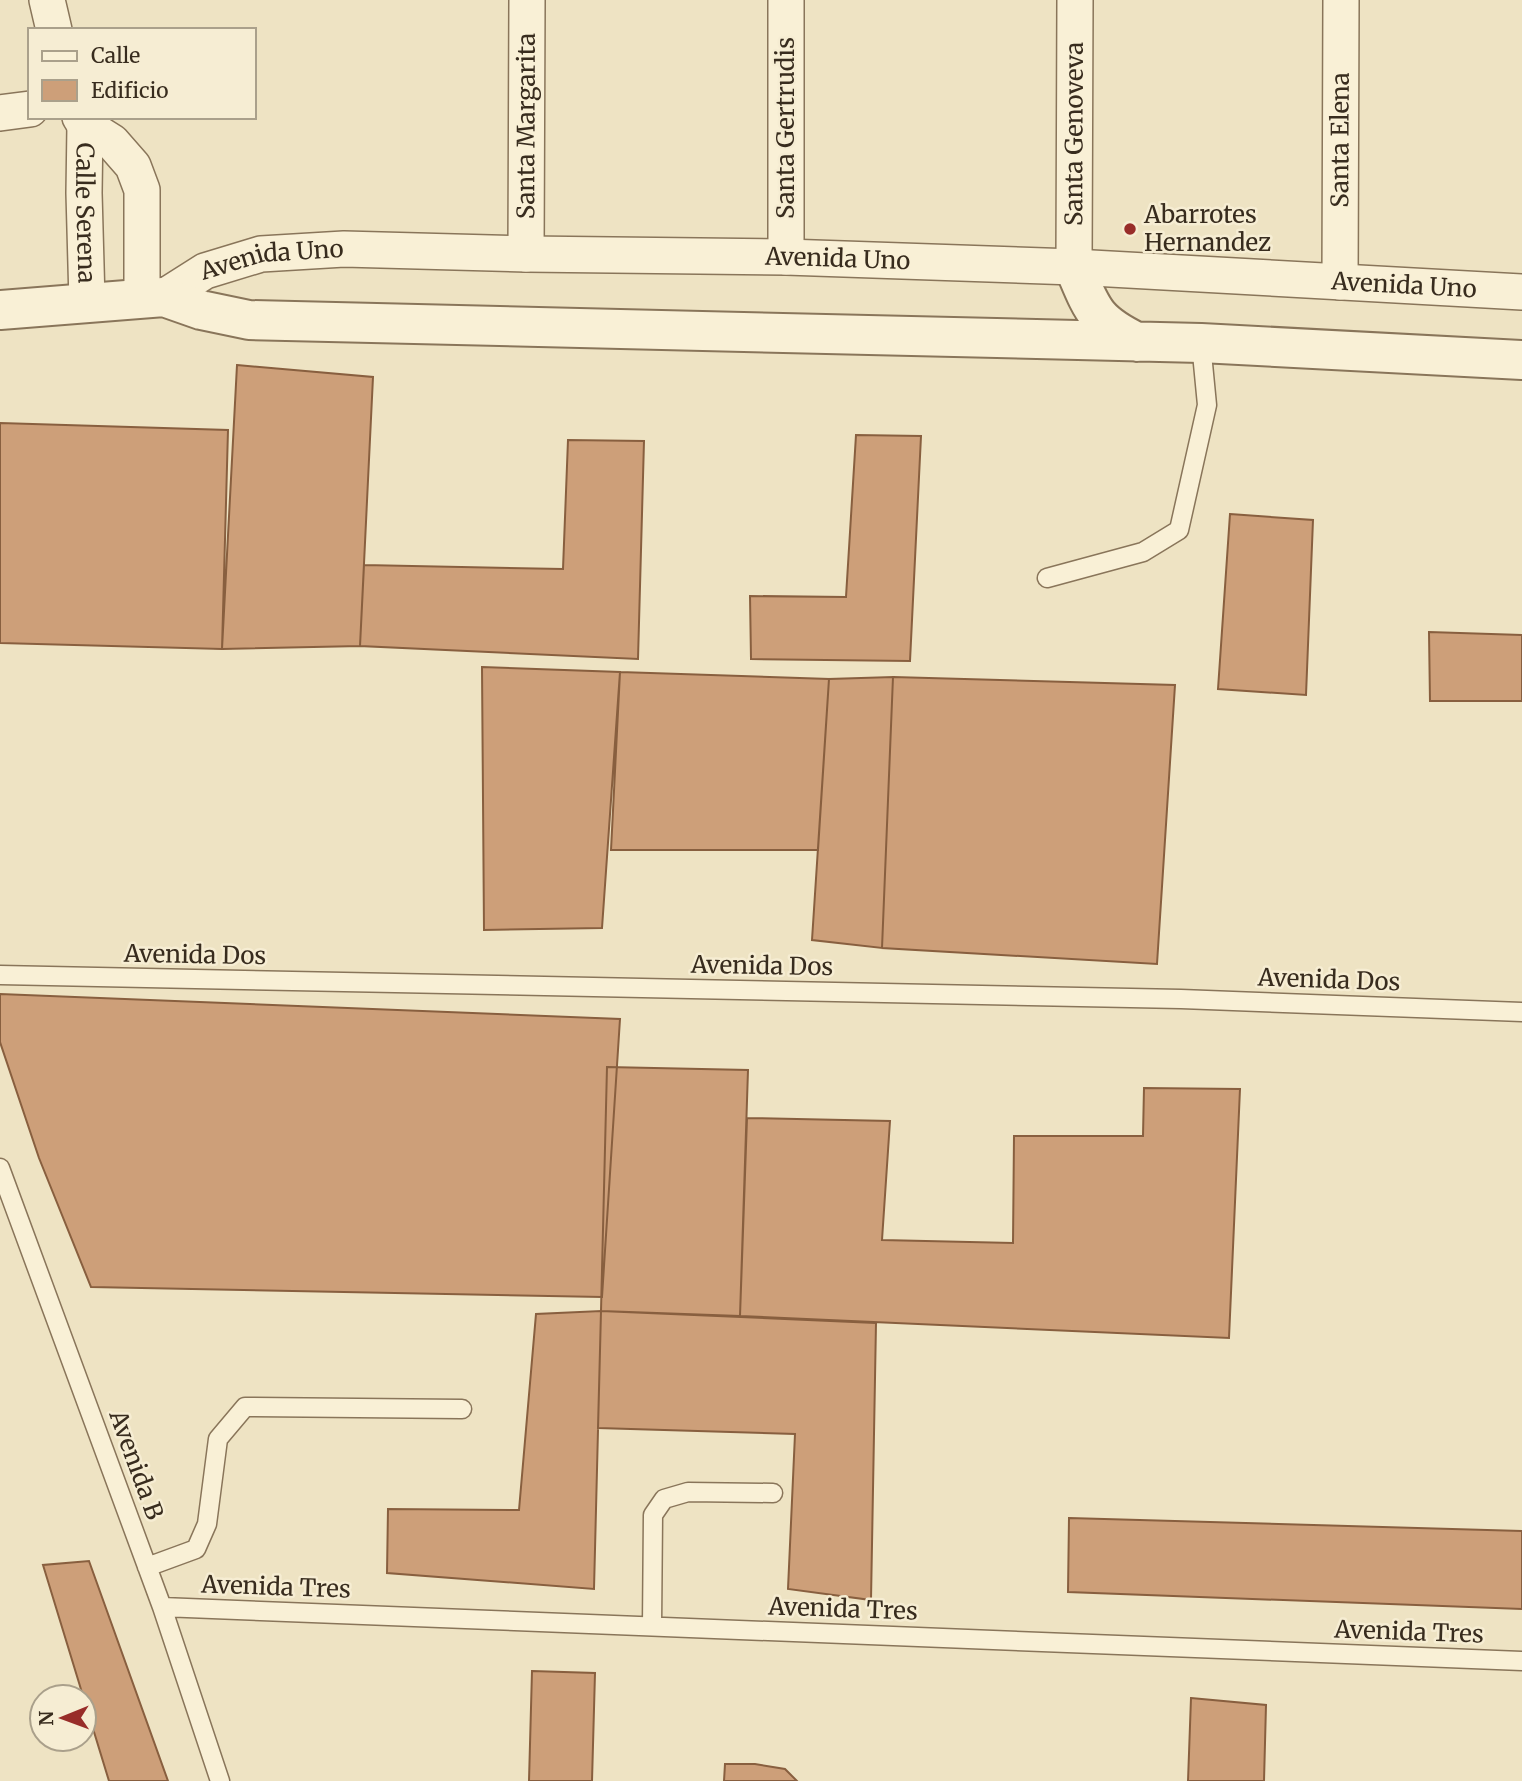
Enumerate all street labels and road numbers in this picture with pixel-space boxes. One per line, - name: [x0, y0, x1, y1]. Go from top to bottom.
- street label: Santa Margarita: [510, 33, 542, 219]
- street label: Santa Gertrudis: [770, 37, 801, 219]
- street label: Santa Genoveva: [1058, 42, 1090, 226]
- street label: Santa Elena: [1324, 72, 1356, 208]
- street label: Calle Serena: [69, 142, 103, 284]
- street label: Avenida Uno: [195, 233, 344, 287]
- street label: Avenida Uno: [764, 241, 911, 276]
- street label: Avenida Uno: [1330, 265, 1477, 304]
- street label: Avenida Dos: [123, 938, 266, 971]
- street label: Avenida Dos: [690, 949, 833, 982]
- street label: Avenida Dos: [1256, 961, 1401, 997]
- street label: Avenida B: [102, 1405, 171, 1524]
- street label: Avenida Tres: [200, 1568, 351, 1605]
- street label: Avenida Tres: [767, 1590, 918, 1627]
- street label: Avenida Tres: [1333, 1613, 1484, 1650]

